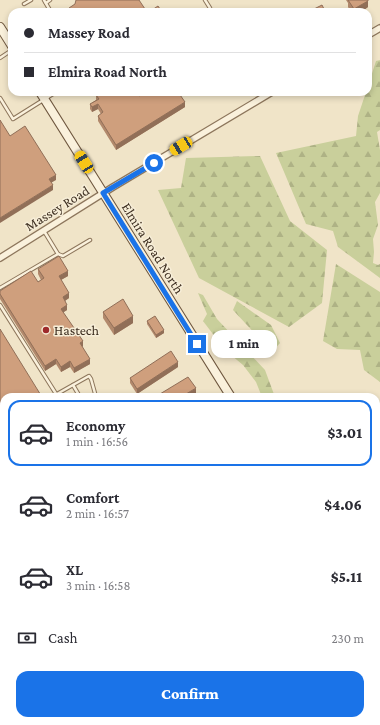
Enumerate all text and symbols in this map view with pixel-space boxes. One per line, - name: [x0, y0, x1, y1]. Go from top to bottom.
- text: Massey Road: [48, 25, 130, 41]
- text: Elmira Road North: [48, 64, 167, 80]
- car: [168, 135, 194, 157]
- car: [73, 149, 95, 175]
- route start: [145, 154, 163, 172]
- street label: Massey Road: [22, 182, 93, 234]
- street label: Elmira Road North: [119, 200, 188, 297]
- place label: Hastech: [54, 322, 100, 338]
- marker: Hastech: [41, 325, 51, 335]
- callout: 1 min: [211, 330, 277, 358]
- route end: [188, 335, 206, 353]
- text: 1 min: [229, 336, 259, 351]
- icon: car: [18, 415, 54, 451]
- text: Economy: [66, 418, 125, 434]
- text: $3.01: [328, 425, 362, 441]
- text: 1 min · 16:56: [66, 434, 128, 449]
- icon: car: [18, 487, 54, 523]
- text: Comfort: [66, 490, 120, 506]
- text: $4.06: [324, 497, 362, 513]
- text: 2 min · 16:57: [66, 506, 129, 521]
- icon: car: [18, 559, 54, 595]
- text: XL: [66, 562, 83, 578]
- text: $5.11: [331, 569, 362, 585]
- text: 3 min · 16:58: [66, 578, 130, 593]
- icon: cash: [16, 627, 38, 649]
- text: Cash: [48, 630, 78, 646]
- text: 230 m: [331, 631, 364, 646]
- button: Confirm: [16, 671, 364, 717]

